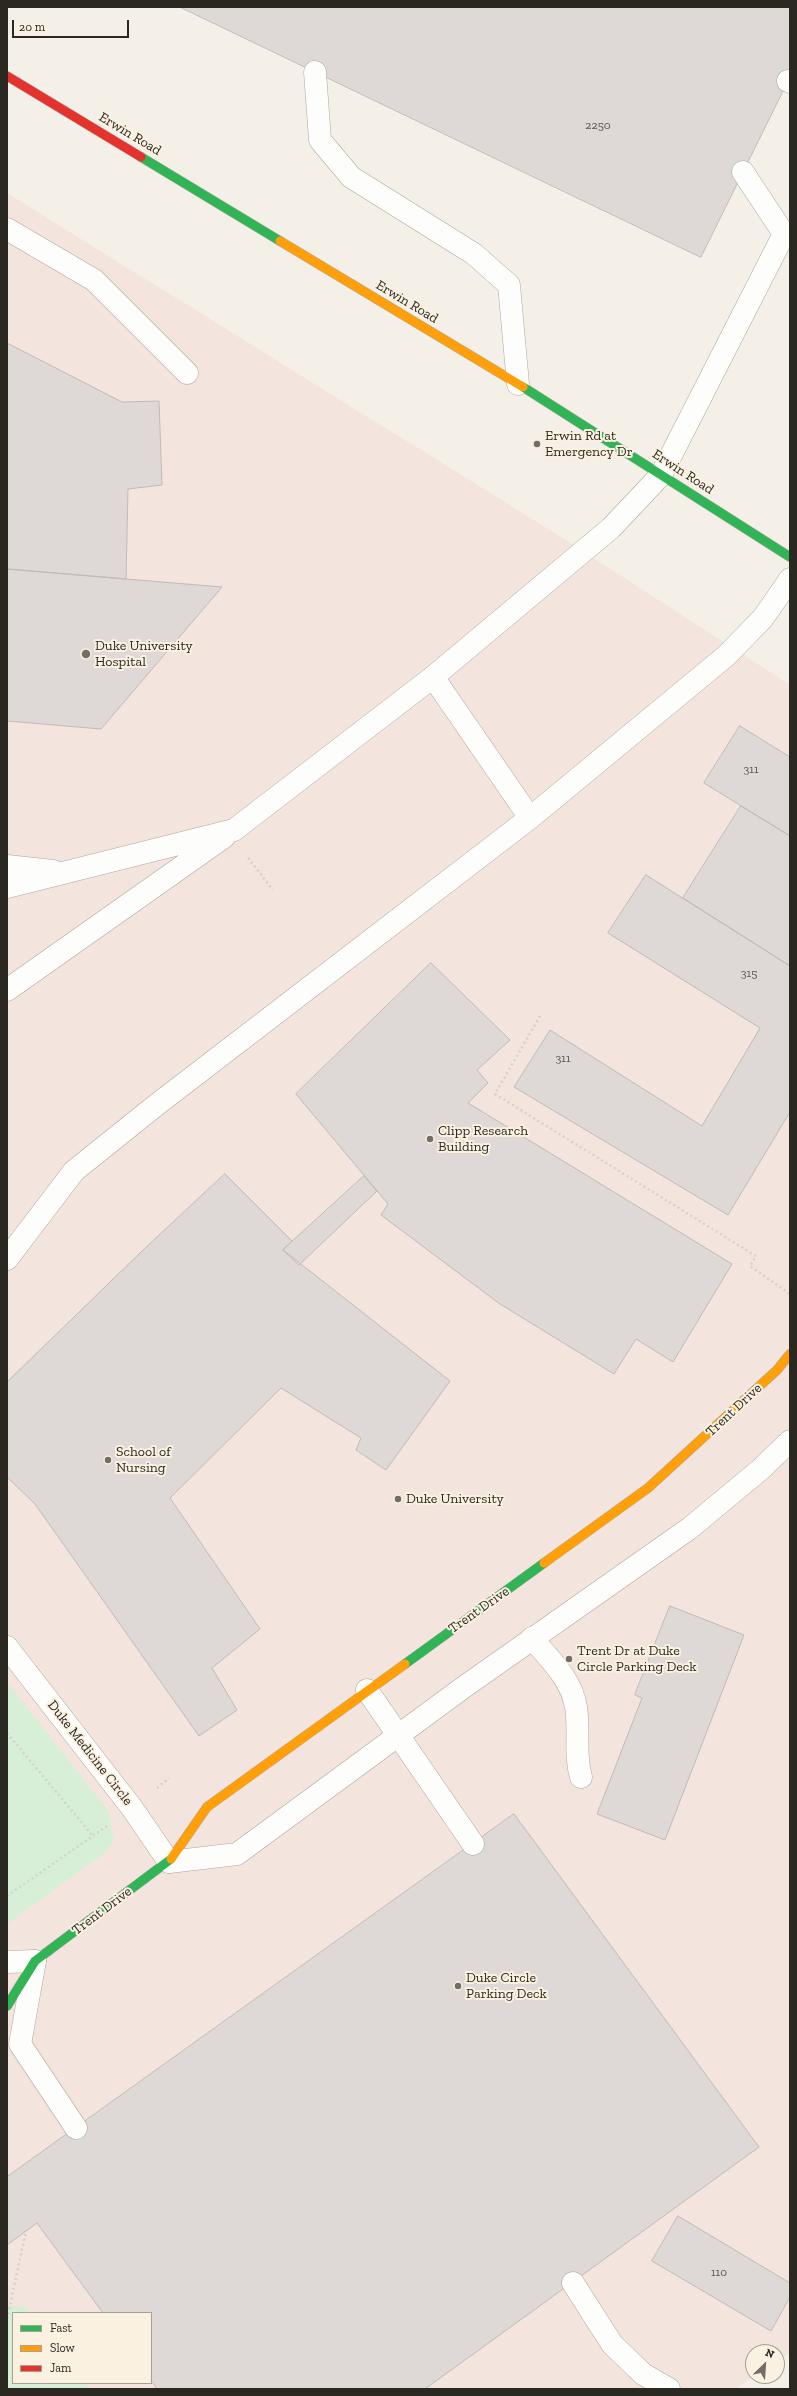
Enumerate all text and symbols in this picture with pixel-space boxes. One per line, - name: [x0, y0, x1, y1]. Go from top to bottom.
- scale bar: [14, 12, 131, 38]
- text: 20 m: [19, 20, 45, 34]
- street label: Erwin Road: [96, 109, 164, 159]
- house number: 2250: [585, 119, 611, 133]
- street label: Erwin Road: [373, 277, 441, 327]
- place label: Erwin Rd at Emergency Dr: [545, 428, 633, 460]
- marker: Erwin Rd at Emergency Dr: [532, 439, 542, 449]
- street label: Erwin Road: [649, 446, 717, 498]
- place label: Duke University Hospital: [95, 638, 193, 670]
- marker: Duke University Hospital: [80, 648, 92, 660]
- house number: 311: [743, 763, 759, 777]
- house number: 315: [741, 967, 757, 981]
- house number: 311: [555, 1052, 571, 1066]
- place label: Clipp Research Building: [438, 1123, 528, 1156]
- marker: Clipp Research Building: [425, 1134, 435, 1144]
- street label: Trent Drive: [703, 1380, 765, 1440]
- place label: School of Nursing: [116, 1444, 171, 1476]
- marker: School of Nursing: [103, 1455, 113, 1465]
- place label: Duke University: [406, 1491, 504, 1507]
- marker: Duke University: [393, 1494, 403, 1504]
- street label: Trent Drive: [445, 1583, 513, 1637]
- place label: Trent Dr at Duke Circle Parking Deck: [577, 1643, 697, 1676]
- marker: Trent Dr at Duke Circle Parking Deck: [564, 1654, 574, 1664]
- street label: Duke Medicine Circle: [44, 1697, 136, 1809]
- street label: Trent Drive: [69, 1883, 135, 1939]
- place label: Duke Circle Parking Deck: [466, 1970, 547, 2002]
- marker: Duke Circle Parking Deck: [453, 1981, 463, 1991]
- house number: 110: [711, 2266, 727, 2280]
- legend: [12, 2312, 152, 2384]
- text: Fast: [50, 2321, 72, 2335]
- text: Slow: [50, 2341, 75, 2355]
- north arrow: [745, 2344, 785, 2384]
- text: N: [763, 2346, 776, 2361]
- text: Jam: [50, 2361, 71, 2375]

